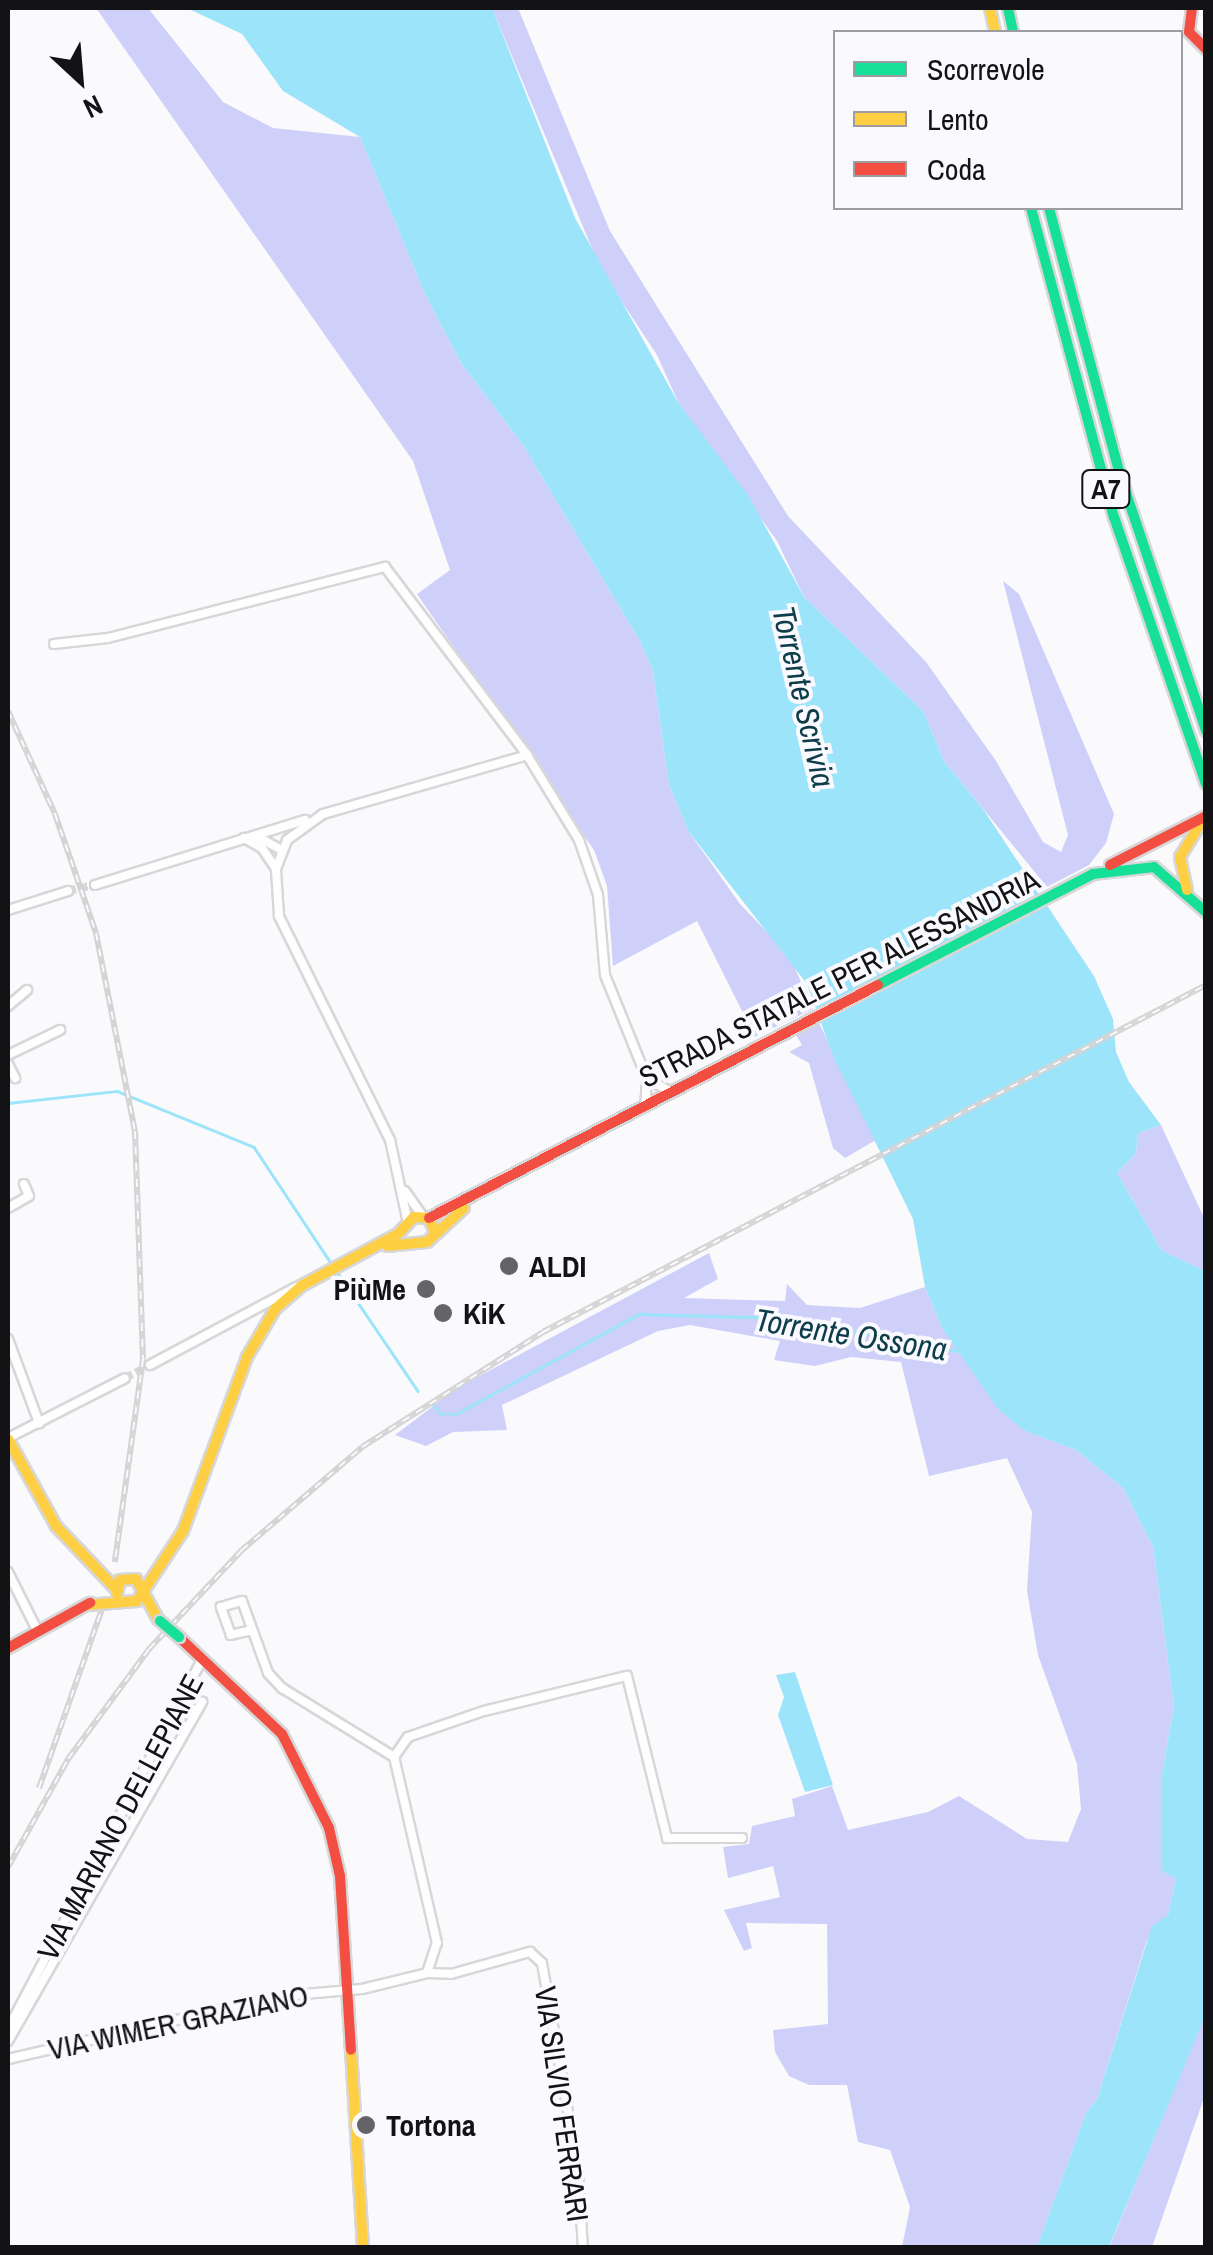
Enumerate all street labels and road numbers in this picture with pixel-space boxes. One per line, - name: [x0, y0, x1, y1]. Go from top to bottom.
- road number: A7: [1081, 466, 1131, 512]
- street label: STRADA STATALE PER ALESSANDRIA: [632, 860, 1046, 1096]
- street label: VIA MARIANO DELLEPIANE: [29, 1667, 211, 1967]
- street label: VIA WIMER GRAZIANO: [44, 1977, 312, 2067]
- street label: VIA SILVIO FERRARI: [528, 1983, 596, 2225]

